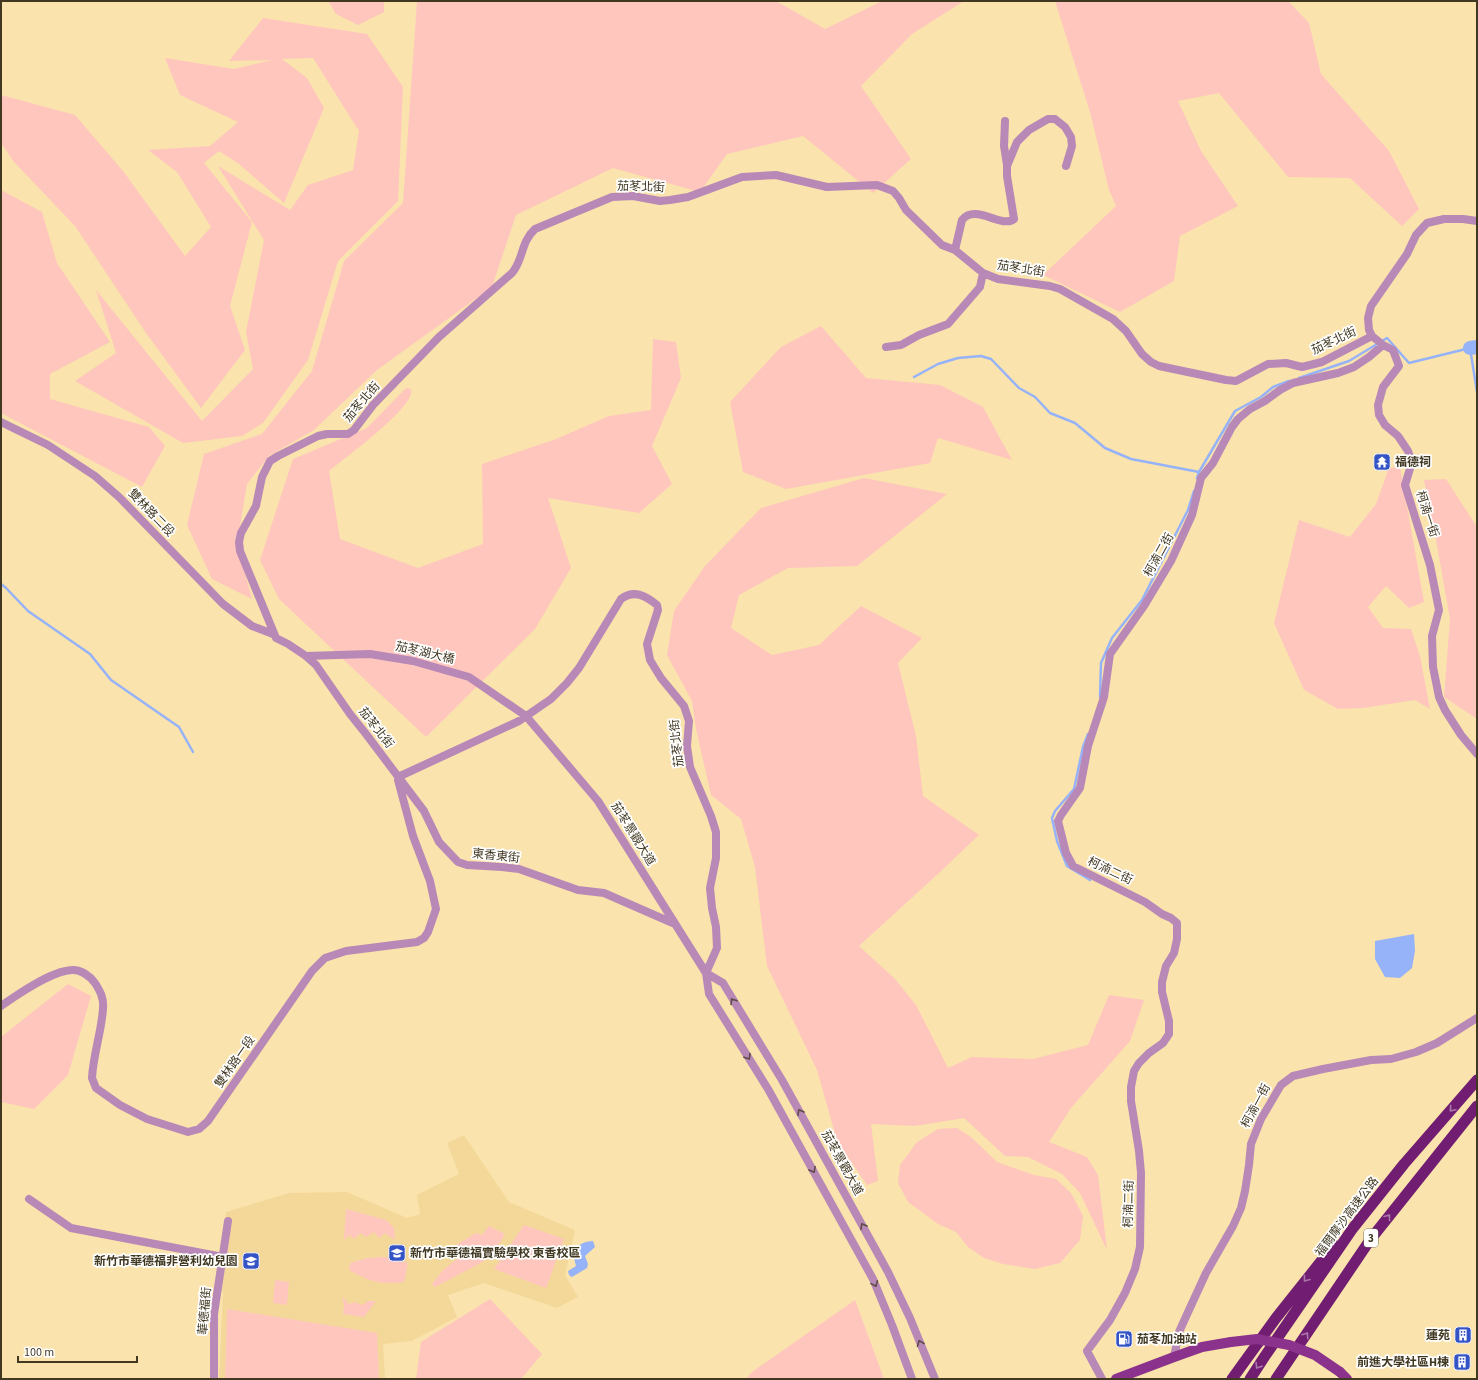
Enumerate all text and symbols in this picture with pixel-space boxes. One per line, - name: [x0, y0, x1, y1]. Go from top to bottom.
- street label: 茄苳北街: [617, 178, 665, 196]
- street label: 茄苳北街: [996, 257, 1046, 281]
- street label: 茄苳北街: [1309, 323, 1359, 359]
- street label: 茄苳北街: [340, 378, 384, 426]
- temple icon: 福德祠: [1372, 452, 1392, 472]
- place label: 福德祠: [1395, 454, 1431, 471]
- street label: 雙林路二段: [124, 486, 178, 540]
- street label: 柯湳一街: [1411, 489, 1443, 539]
- street label: 柯湳二街: [1140, 530, 1178, 580]
- street label: 茄苳湖大橋: [394, 638, 456, 668]
- street label: 茄苳北街: [355, 704, 397, 752]
- street label: 茄苳北街: [666, 718, 688, 768]
- street label: 茄苳景觀大道: [607, 799, 659, 869]
- street label: 東香東街: [471, 845, 521, 867]
- street label: 柯湳二街: [1085, 853, 1135, 889]
- one-way arrow: [731, 998, 738, 1005]
- street label: 雙林路一段: [211, 1033, 259, 1091]
- one-way arrow: [743, 1053, 751, 1060]
- street label: 柯湳一街: [1237, 1081, 1275, 1131]
- one-way arrow: [1449, 1105, 1456, 1112]
- one-way arrow: [797, 1109, 805, 1117]
- street label: 茄苳景觀大道: [817, 1127, 867, 1199]
- one-way arrow: [808, 1166, 815, 1173]
- street label: 福爾摩沙高速公路: [1311, 1174, 1383, 1260]
- street label: 柯湳二街: [1120, 1180, 1138, 1228]
- one-way arrow: [1383, 1214, 1390, 1221]
- one-way arrow: [860, 1223, 867, 1230]
- road number: 3: [1364, 1229, 1378, 1247]
- school or university icon: 新竹市華德福實驗學校 東香校區: [387, 1243, 407, 1263]
- place label: 新竹市華德福實驗學校 東香校區: [410, 1245, 580, 1262]
- school or university icon: 新竹市華德福非營利幼兒園: [241, 1251, 261, 1271]
- place label: 新竹市華德福非營利幼兒園: [94, 1253, 238, 1270]
- one-way arrow: [1304, 1275, 1311, 1282]
- one-way arrow: [870, 1280, 878, 1287]
- street label: 華德福街: [194, 1286, 216, 1336]
- building icon: 蓮苑: [1453, 1325, 1473, 1345]
- place label: 蓮苑: [1426, 1327, 1450, 1344]
- fuel station icon: 茄苳加油站: [1114, 1329, 1134, 1349]
- place label: 茄苳加油站: [1137, 1331, 1197, 1348]
- one-way arrow: [1301, 1332, 1309, 1339]
- scale bar: [18, 1338, 137, 1364]
- one-way arrow: [917, 1339, 925, 1347]
- text: 100 m: [24, 1344, 54, 1361]
- building icon: 前進大學社區H棟: [1452, 1352, 1472, 1372]
- place label: 前進大學社區H棟: [1357, 1354, 1449, 1371]
- one-way arrow: [1256, 1362, 1263, 1369]

